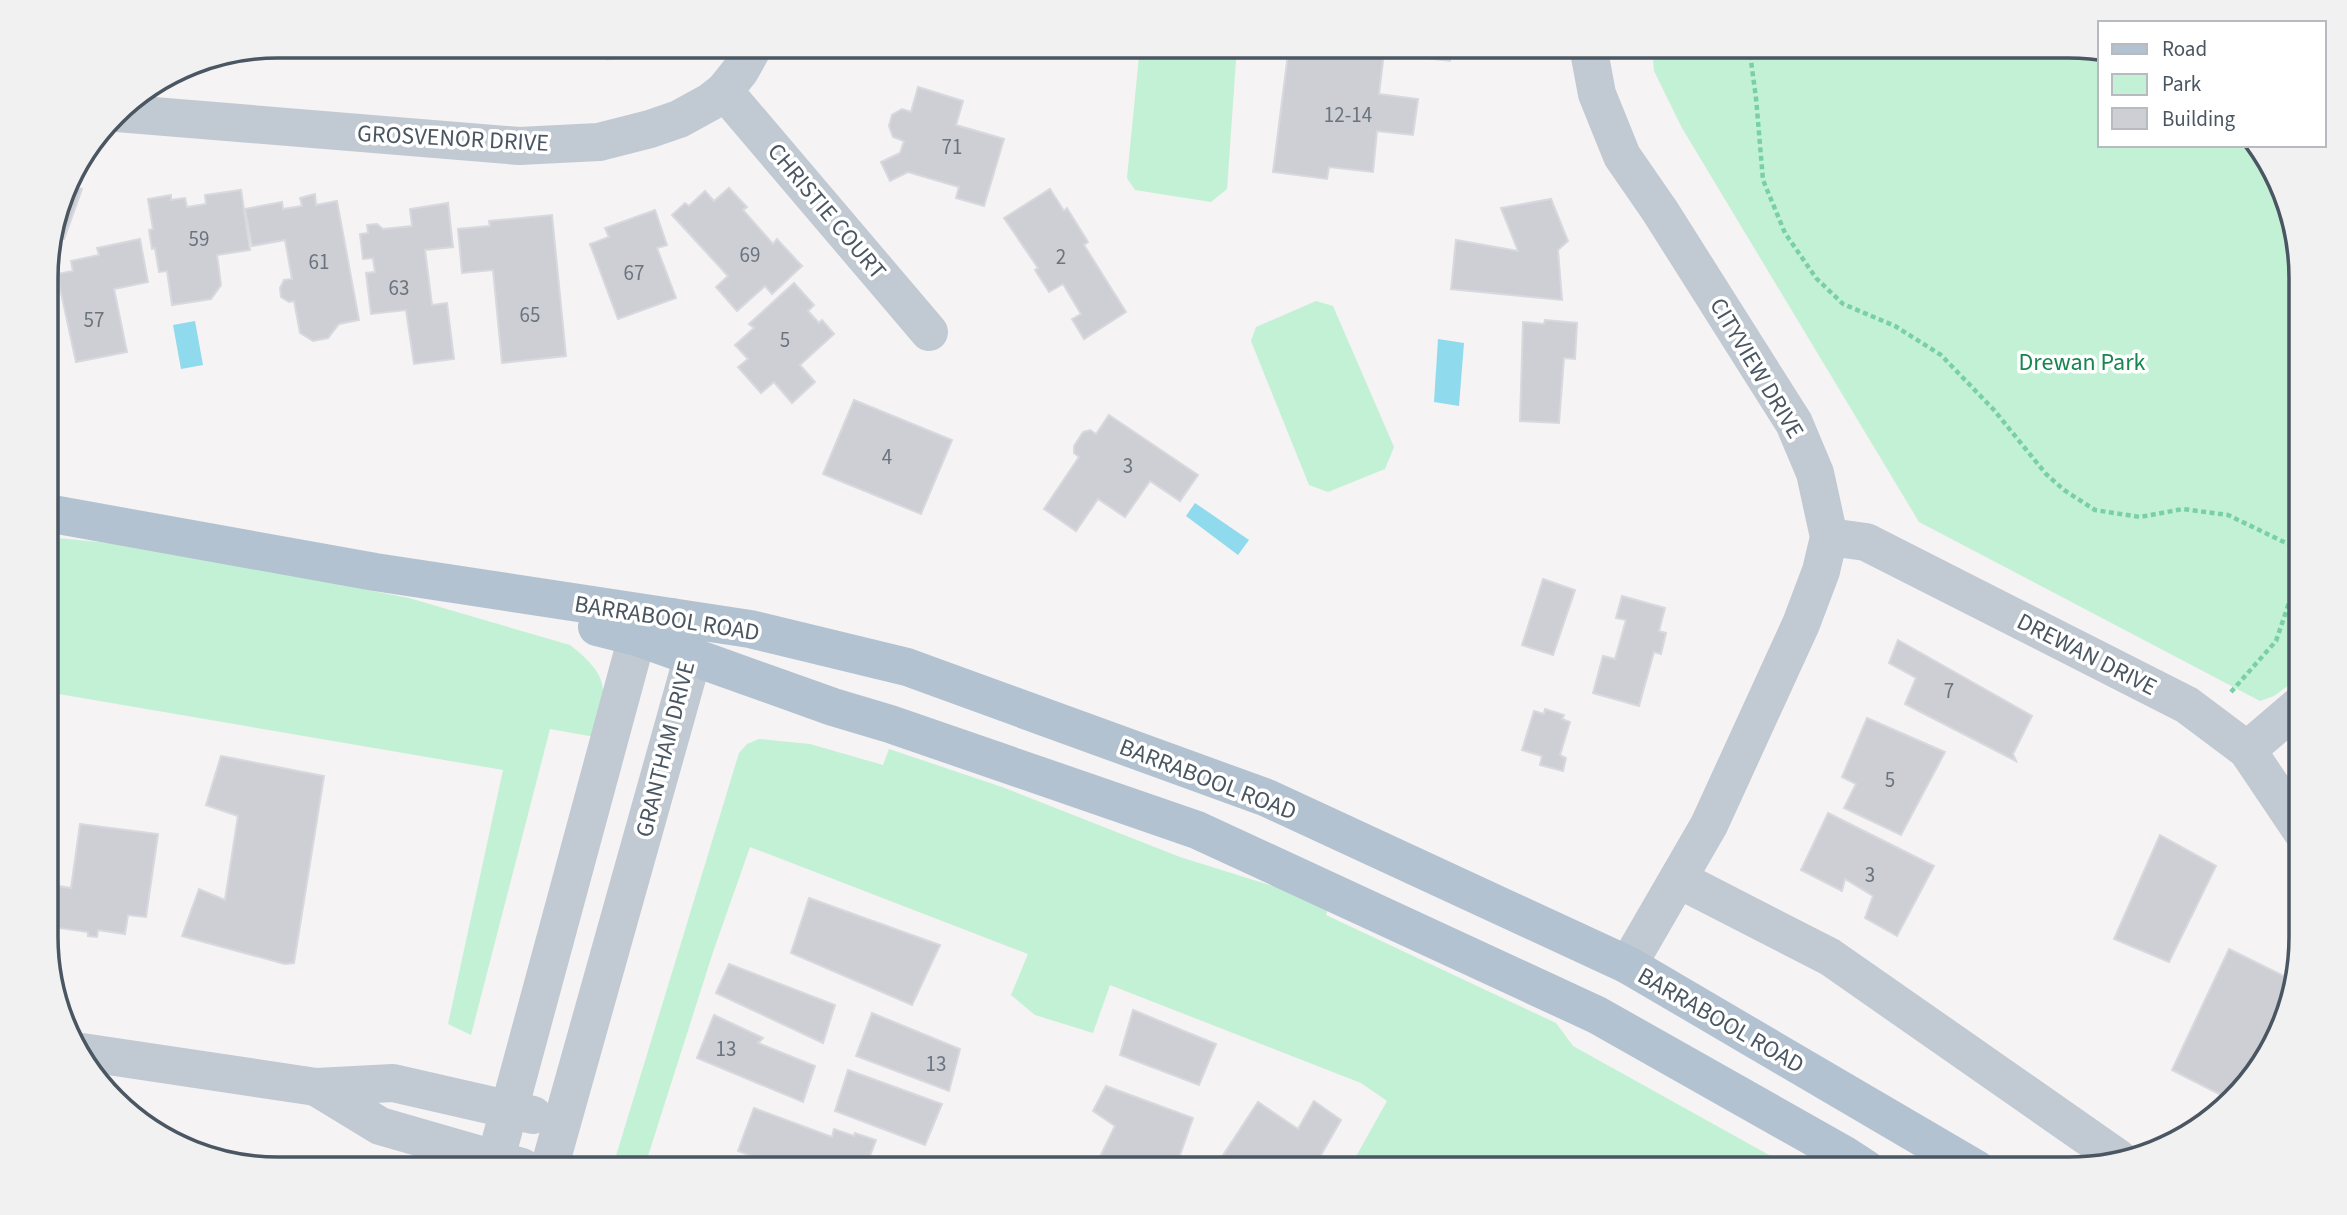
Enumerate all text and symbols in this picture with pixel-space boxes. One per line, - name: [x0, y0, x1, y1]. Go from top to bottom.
- legend: [2098, 21, 2326, 147]
- text: Road: [2162, 34, 2207, 64]
- text: Park: [2162, 69, 2202, 99]
- house number: 12-14: [1324, 100, 1372, 130]
- text: Building: [2162, 104, 2236, 134]
- street label: GROSVENOR DRIVE: [356, 116, 550, 161]
- house number: 71: [942, 132, 962, 162]
- street label: CHRISTIE COURT: [759, 135, 894, 287]
- house number: 59: [189, 224, 209, 254]
- house number: 69: [740, 240, 760, 270]
- house number: 2: [1056, 242, 1066, 272]
- house number: 61: [309, 247, 329, 277]
- house number: 67: [624, 258, 644, 288]
- house number: 63: [389, 273, 409, 303]
- street label: CITYVIEW DRIVE: [1701, 291, 1812, 445]
- house number: 65: [520, 300, 540, 330]
- house number: 57: [84, 305, 104, 335]
- house number: 5: [780, 325, 790, 355]
- park label: Drewan Park: [2019, 345, 2146, 380]
- house number: 4: [882, 442, 892, 472]
- house number: 3: [1123, 451, 1133, 481]
- street label: BARRABOOL ROAD: [572, 587, 762, 650]
- street label: DREWAN DRIVE: [2011, 604, 2163, 705]
- street label: GRANTHAM DRIVE: [627, 657, 704, 841]
- house number: 7: [1944, 676, 1954, 706]
- street label: BARRABOOL ROAD: [1114, 730, 1301, 829]
- house number: 5: [1885, 765, 1895, 795]
- house number: 3: [1865, 860, 1875, 890]
- street label: BARRABOOL ROAD: [1631, 959, 1810, 1082]
- house number: 13: [716, 1034, 736, 1064]
- house number: 13: [926, 1049, 946, 1079]

